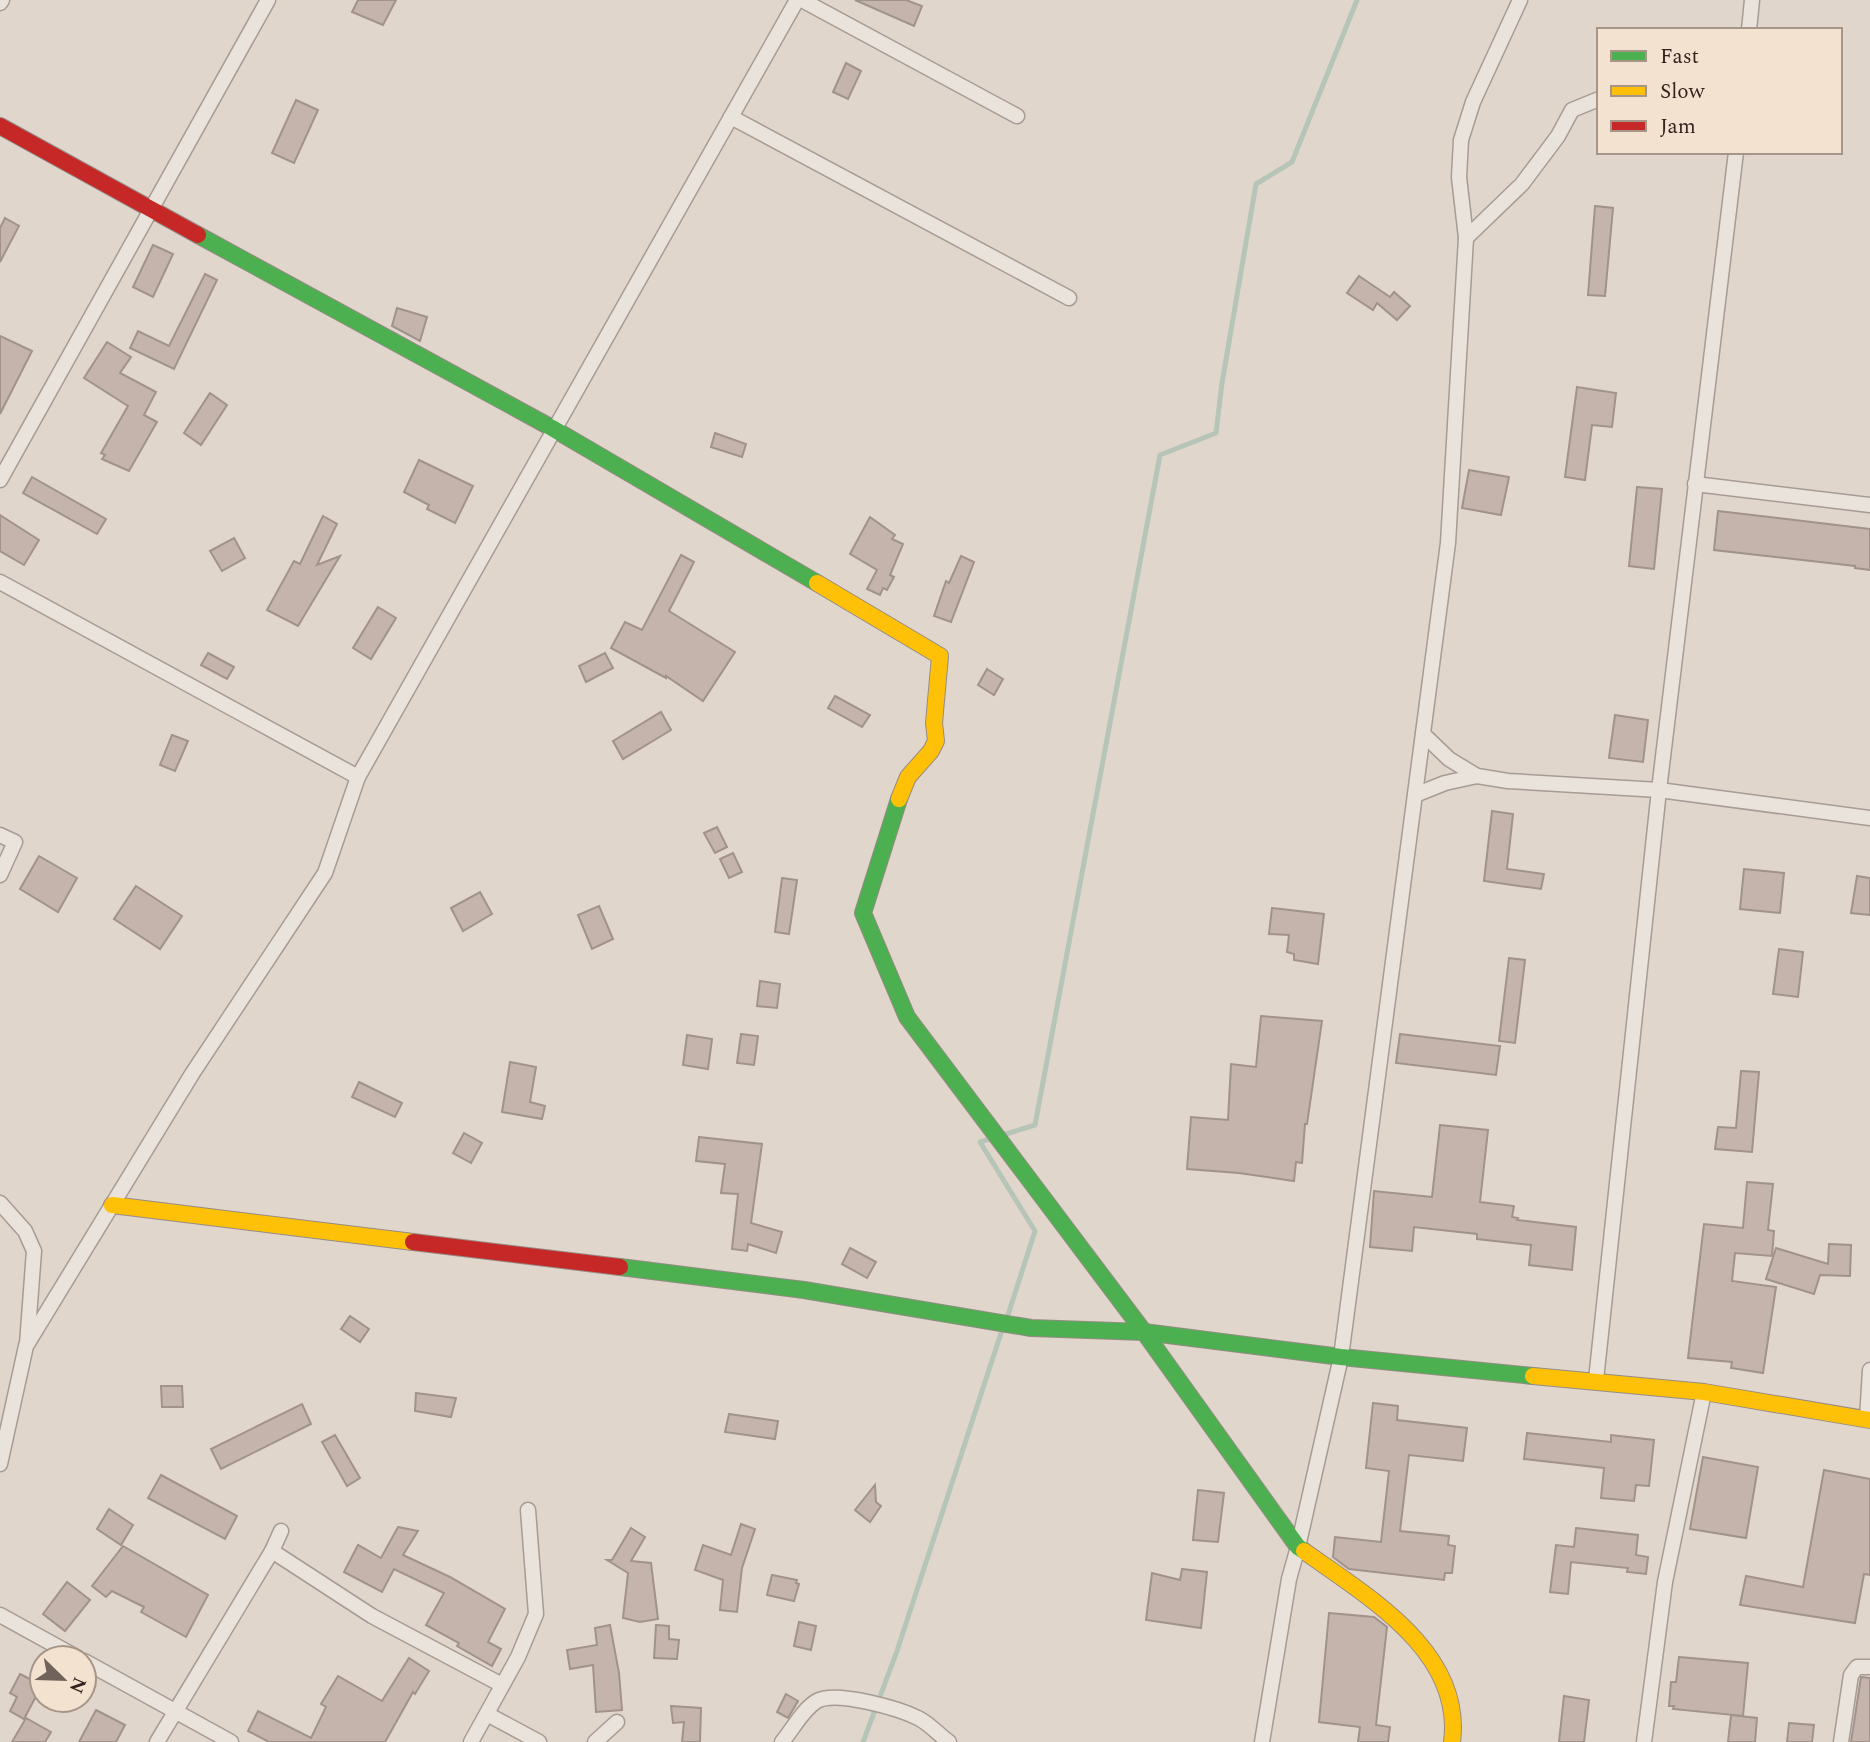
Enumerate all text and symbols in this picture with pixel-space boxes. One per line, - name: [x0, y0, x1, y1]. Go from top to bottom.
- legend: [1597, 28, 1842, 154]
- text: Fast: [1660, 41, 1699, 73]
- text: Slow: [1660, 76, 1706, 108]
- text: Jam: [1660, 111, 1696, 143]
- north arrow: [28, 1644, 98, 1714]
- text: N: [61, 1672, 94, 1698]

